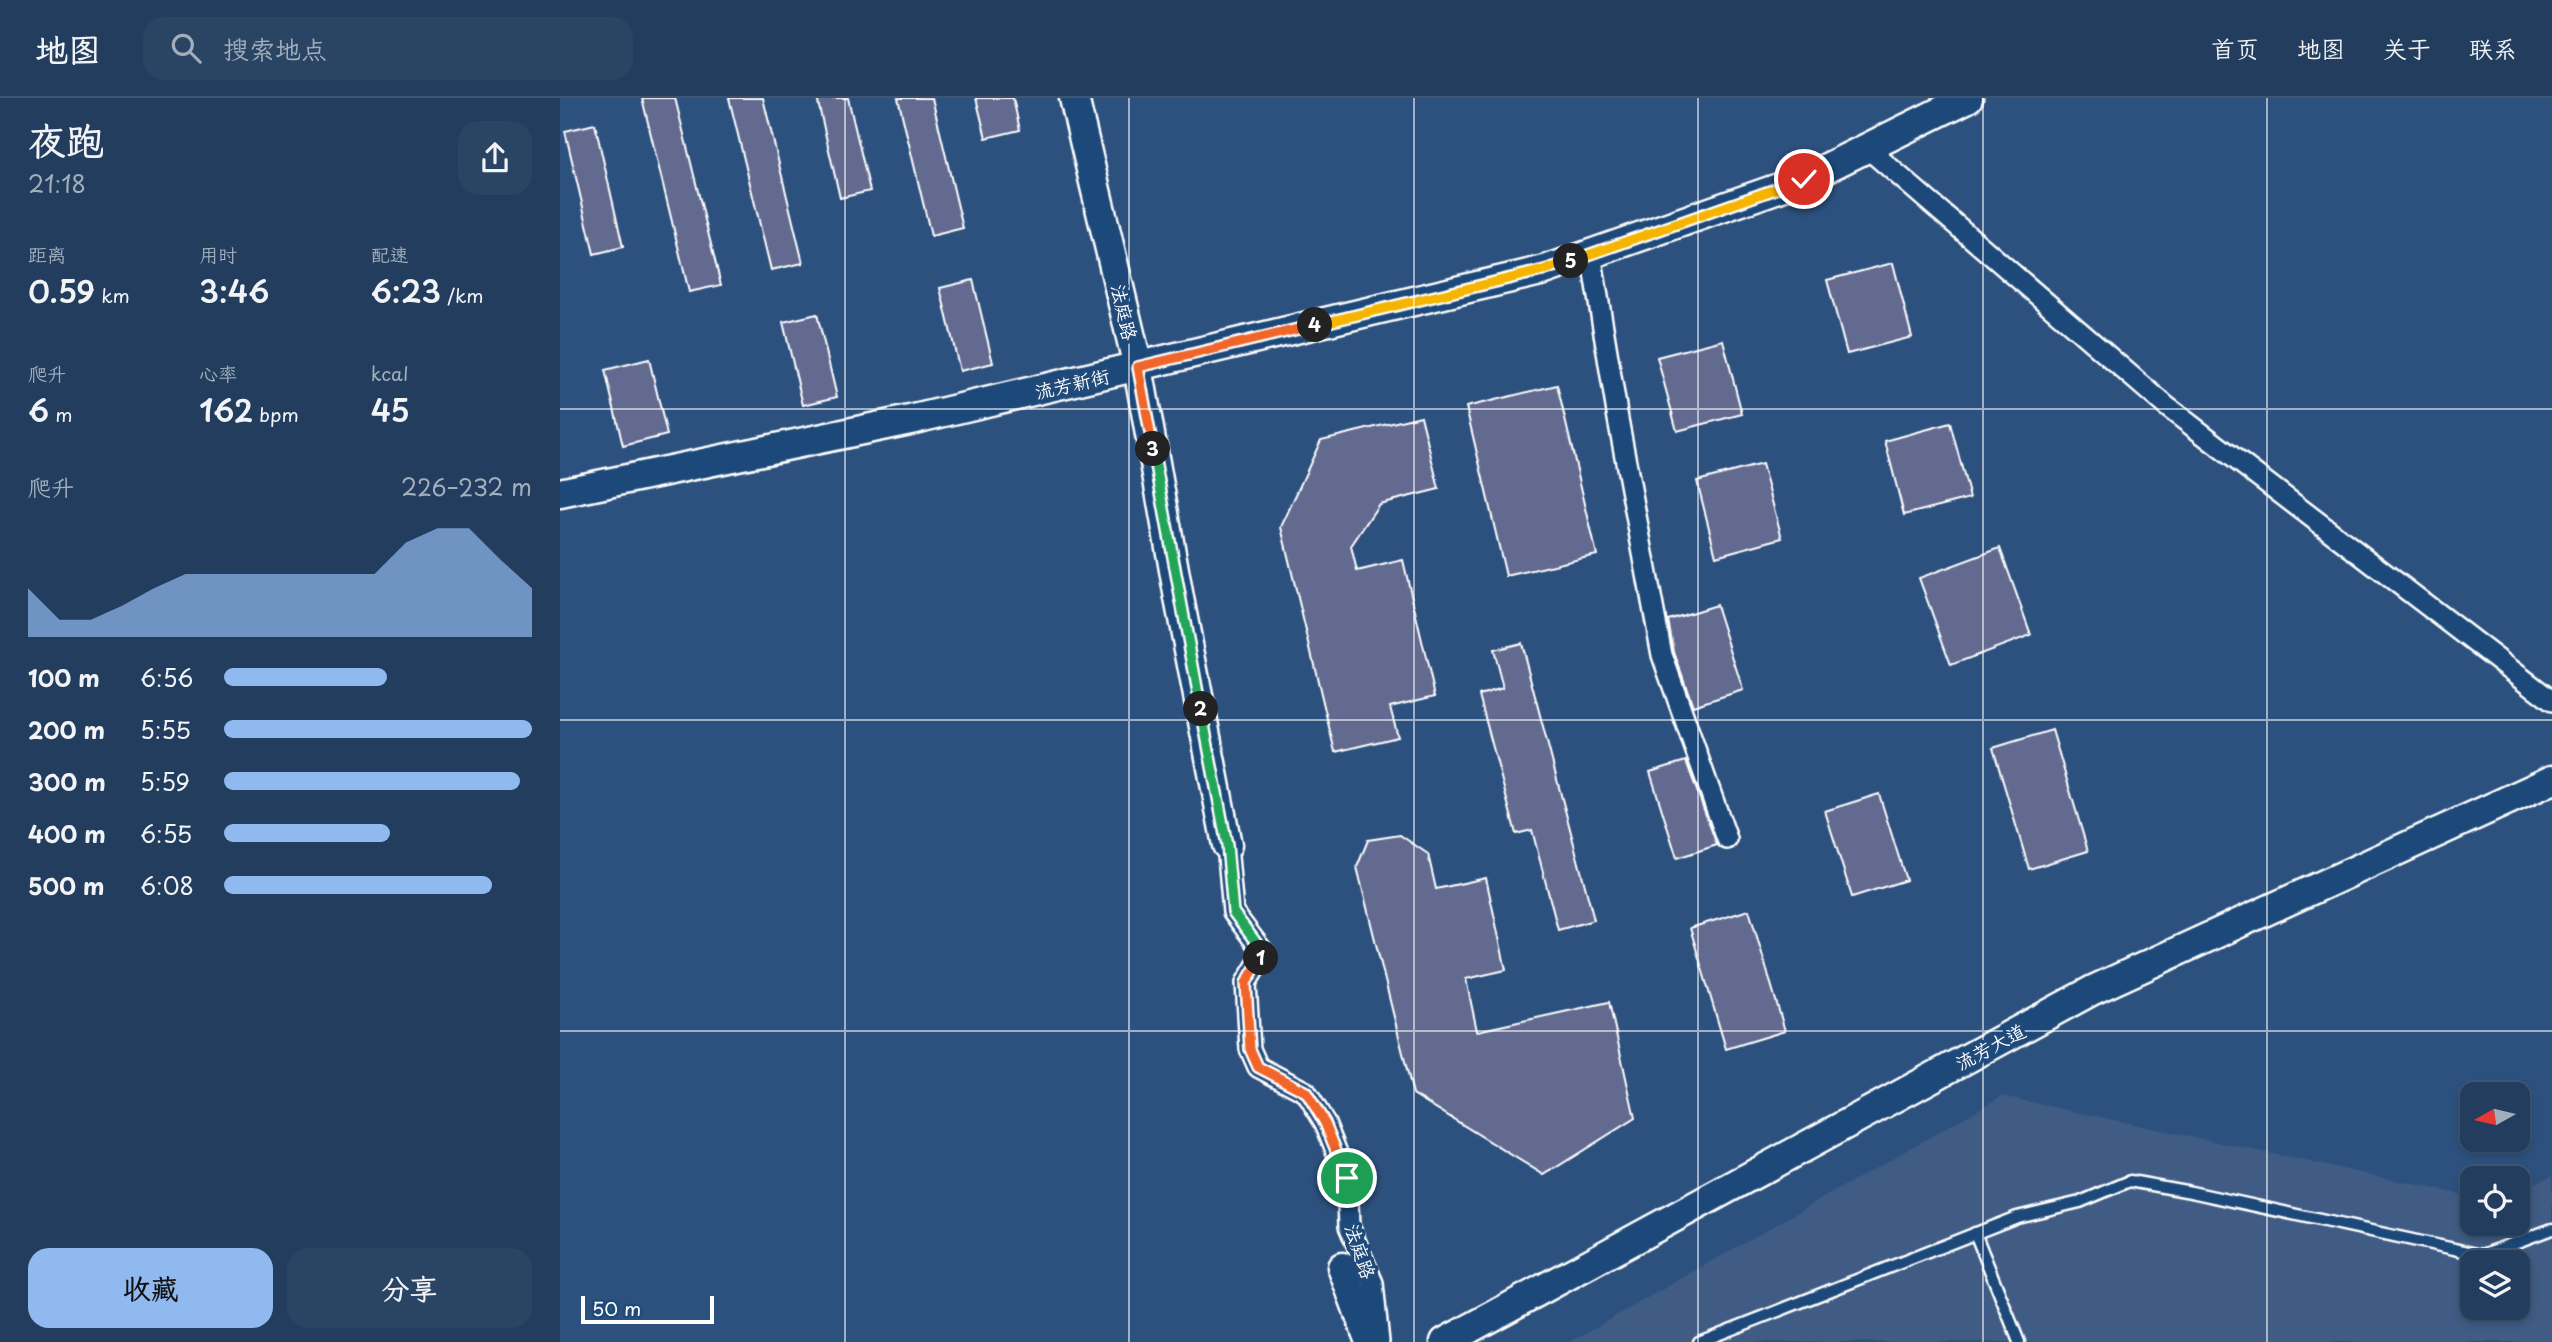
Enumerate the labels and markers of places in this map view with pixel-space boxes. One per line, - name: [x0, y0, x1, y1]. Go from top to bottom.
- pin: [1774, 149, 1834, 209]
- pin: 5: [1553, 244, 1588, 278]
- pin: 4: [1298, 308, 1332, 342]
- pin: 3: [1136, 432, 1170, 466]
- pin: 2: [1184, 692, 1218, 726]
- pin: 1: [1244, 940, 1278, 976]
- pin: [1317, 1148, 1377, 1208]

